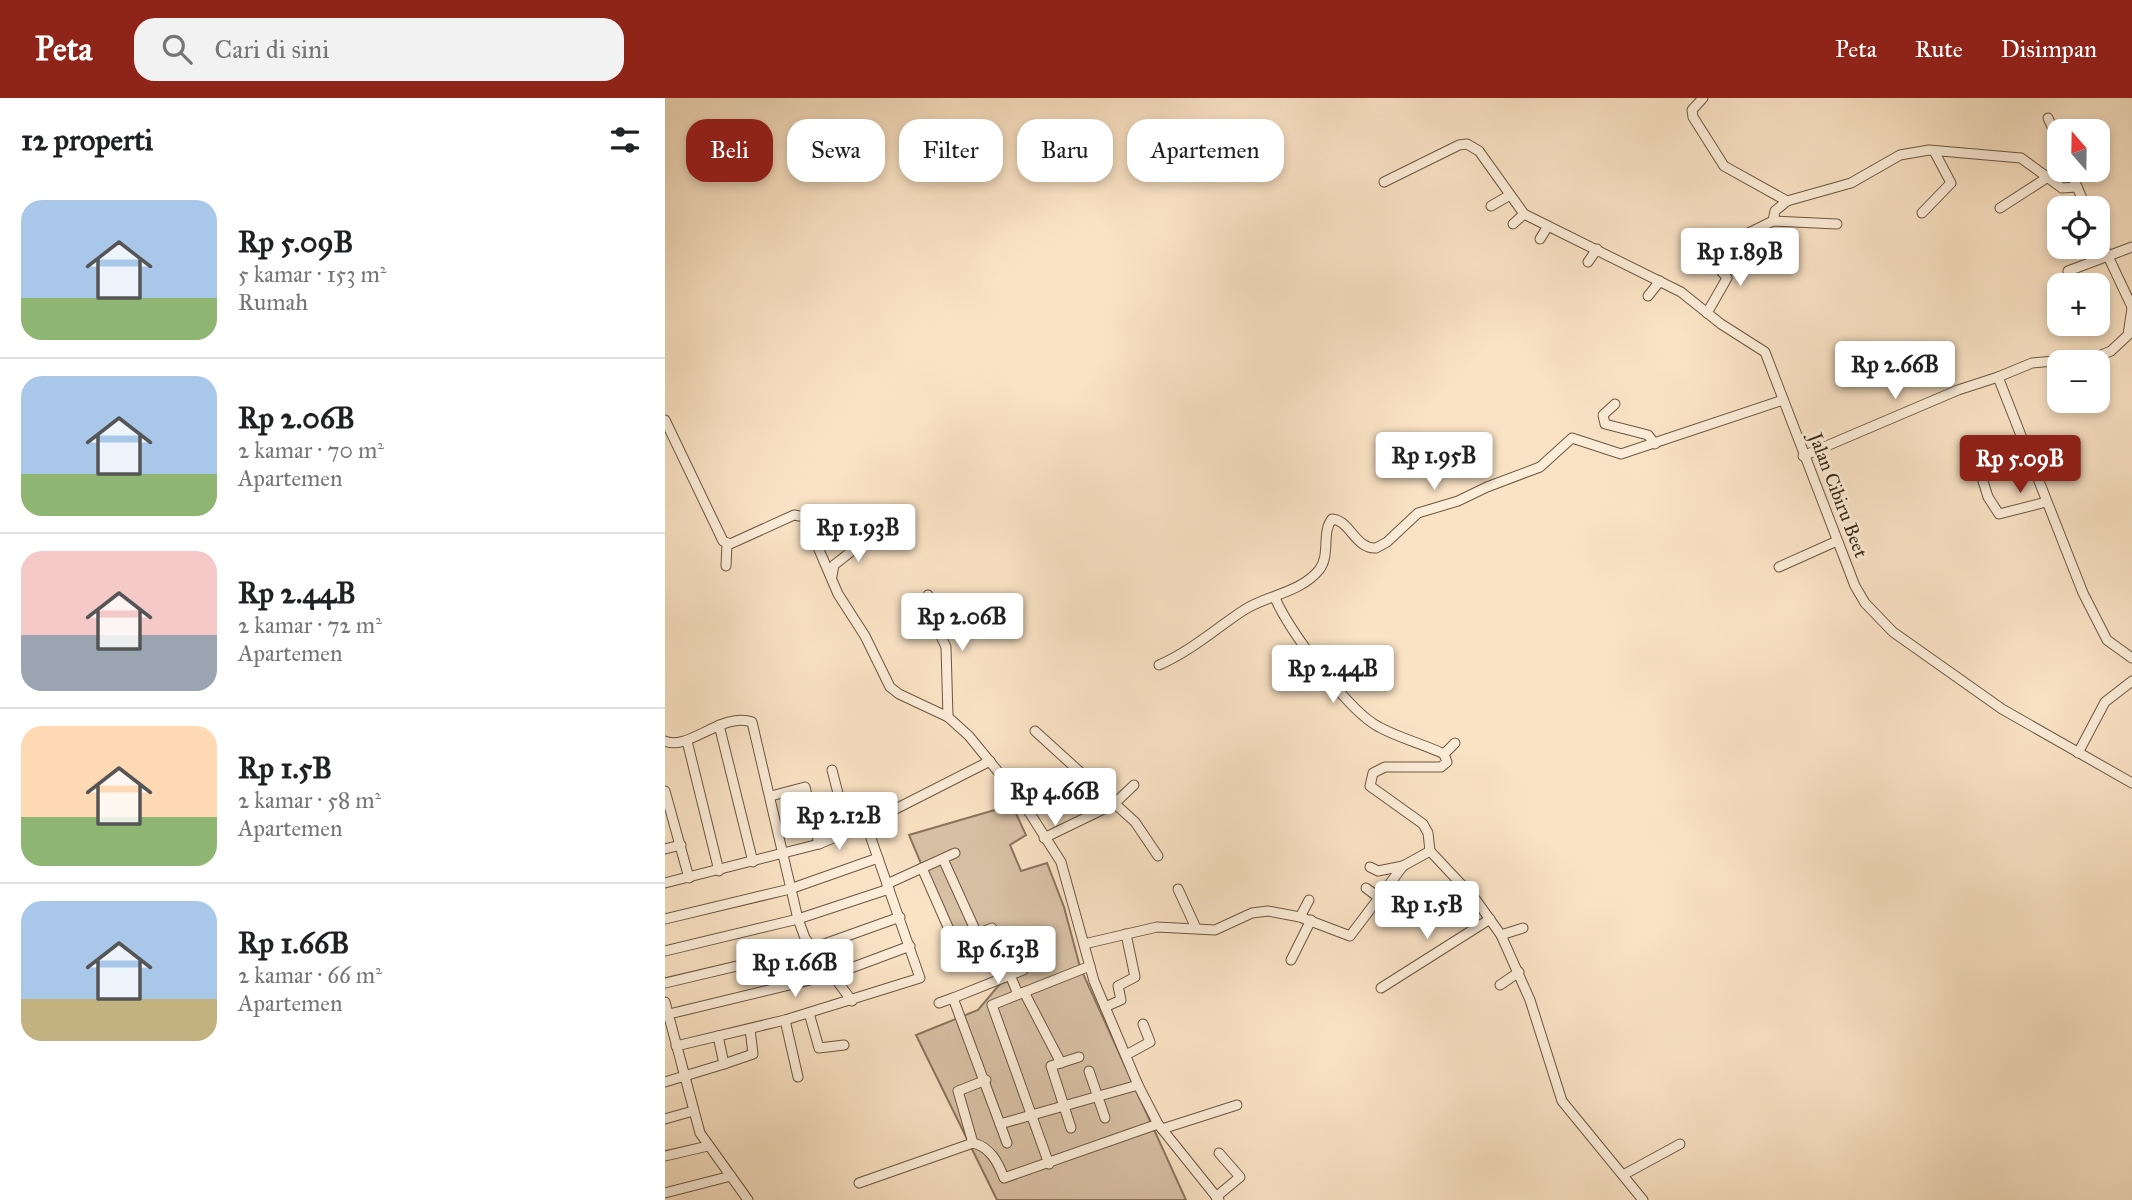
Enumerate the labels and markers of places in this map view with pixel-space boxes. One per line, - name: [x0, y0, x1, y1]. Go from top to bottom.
- pin: Rp 1.89B: [1668, 228, 1812, 288]
- pin: Rp 2.66B: [1823, 342, 1967, 401]
- pin: Rp 1.95B: [1362, 432, 1506, 492]
- pin: Rp 5.09B: [1948, 436, 2092, 495]
- pin: Rp 1.93B: [786, 504, 930, 564]
- pin: Rp 2.06B: [890, 594, 1034, 653]
- pin: Rp 2.44B: [1261, 646, 1405, 705]
- pin: Rp 4.66B: [983, 768, 1127, 828]
- pin: Rp 2.12B: [767, 792, 911, 852]
- pin: Rp 1.5B: [1362, 882, 1492, 941]
- pin: Rp 6.13B: [926, 926, 1070, 986]
- pin: Rp 1.66B: [723, 940, 867, 999]

